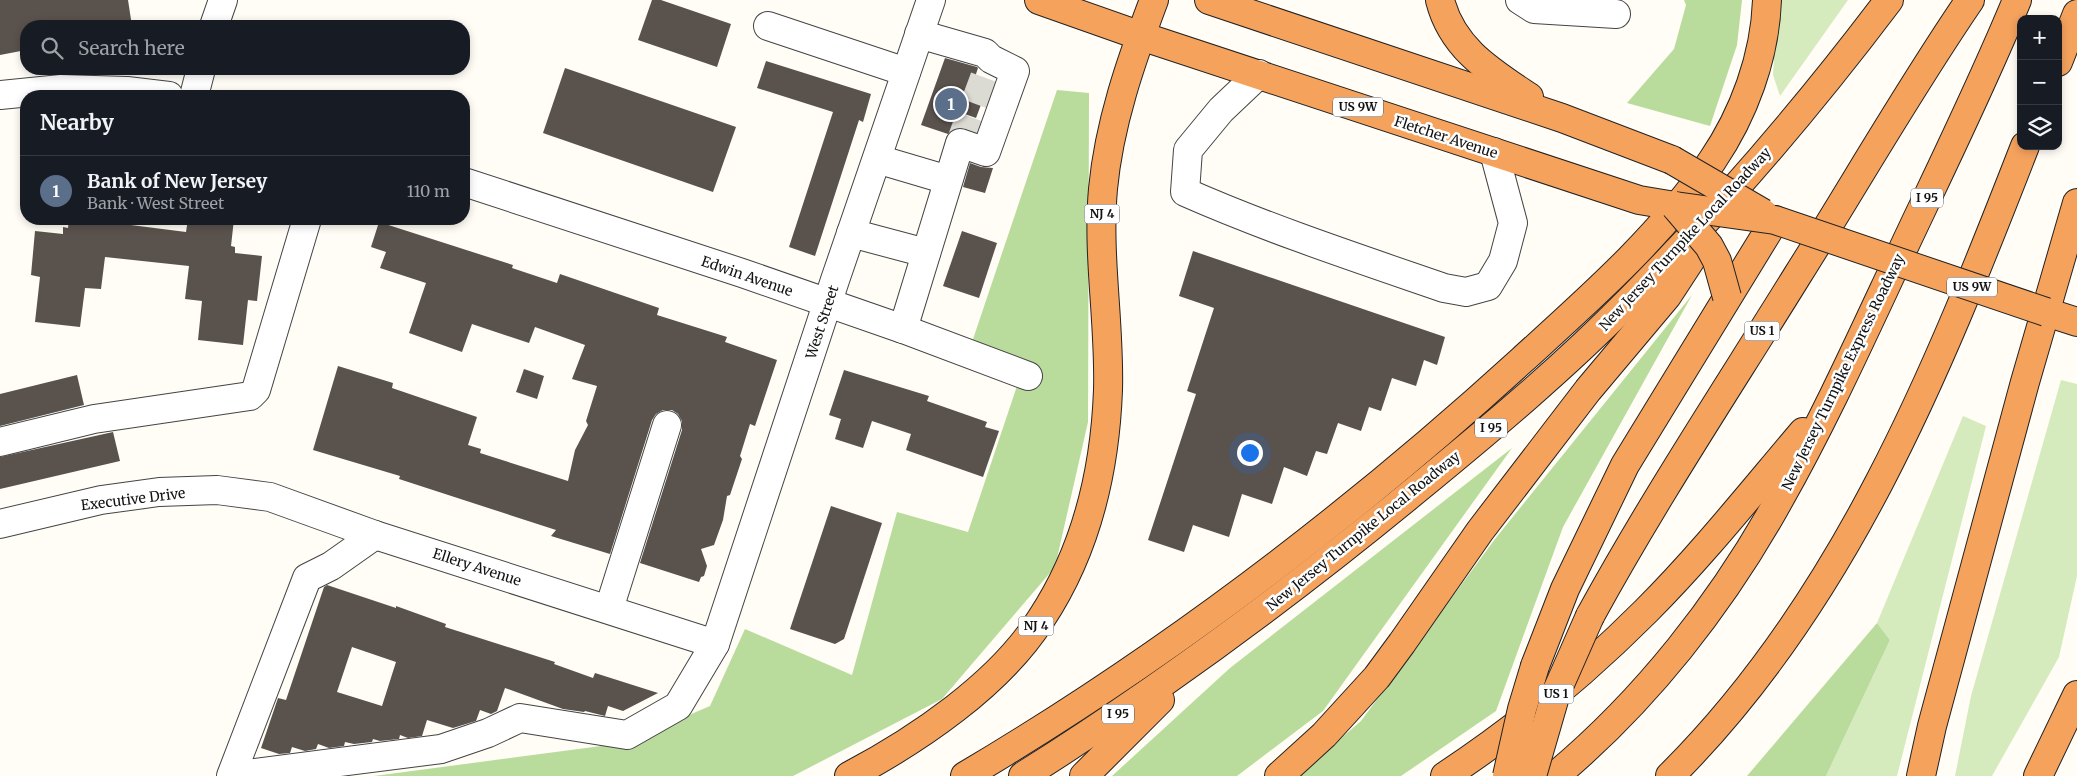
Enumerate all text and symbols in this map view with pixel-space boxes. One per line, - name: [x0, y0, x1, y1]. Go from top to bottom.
- map controls: [2017, 15, 2062, 150]
- button: +: [2017, 15, 2062, 60]
- search box: [20, 20, 470, 75]
- icon: search: [38, 34, 66, 62]
- text: Search here: [78, 36, 185, 60]
- button: −: [2017, 60, 2062, 105]
- pin: 1: [935, 85, 967, 123]
- road number: US 9W: [1333, 98, 1383, 116]
- button: layers: [2017, 105, 2062, 150]
- text: Nearby: [40, 109, 114, 136]
- street label: Fletcher Avenue: [1392, 112, 1500, 162]
- street label: New Jersey Turnpike Local Roadway: [1595, 143, 1775, 334]
- text: Bank of New Jersey: [87, 169, 267, 193]
- text: 1: [52, 181, 60, 201]
- text: 110 m: [407, 181, 450, 201]
- road number: I 95: [1911, 188, 1943, 208]
- text: Bank · West Street: [87, 193, 224, 213]
- road number: NJ 4: [1084, 204, 1120, 223]
- street label: New Jersey Turnpike Express Roadway: [1778, 250, 1909, 493]
- street label: Edwin Avenue: [699, 252, 795, 300]
- road number: US 9W: [1947, 278, 1997, 296]
- street label: West Street: [801, 282, 843, 362]
- road number: US 1: [1744, 322, 1780, 341]
- road number: I 95: [1475, 418, 1507, 438]
- your location: [1237, 440, 1263, 466]
- street label: New Jersey Turnpike Local Roadway: [1263, 447, 1464, 615]
- street label: Executive Drive: [80, 484, 186, 514]
- street label: Ellery Avenue: [430, 544, 524, 590]
- road number: NJ 4: [1018, 616, 1054, 636]
- road number: US 1: [1538, 684, 1574, 704]
- road number: I 95: [1102, 704, 1134, 724]

